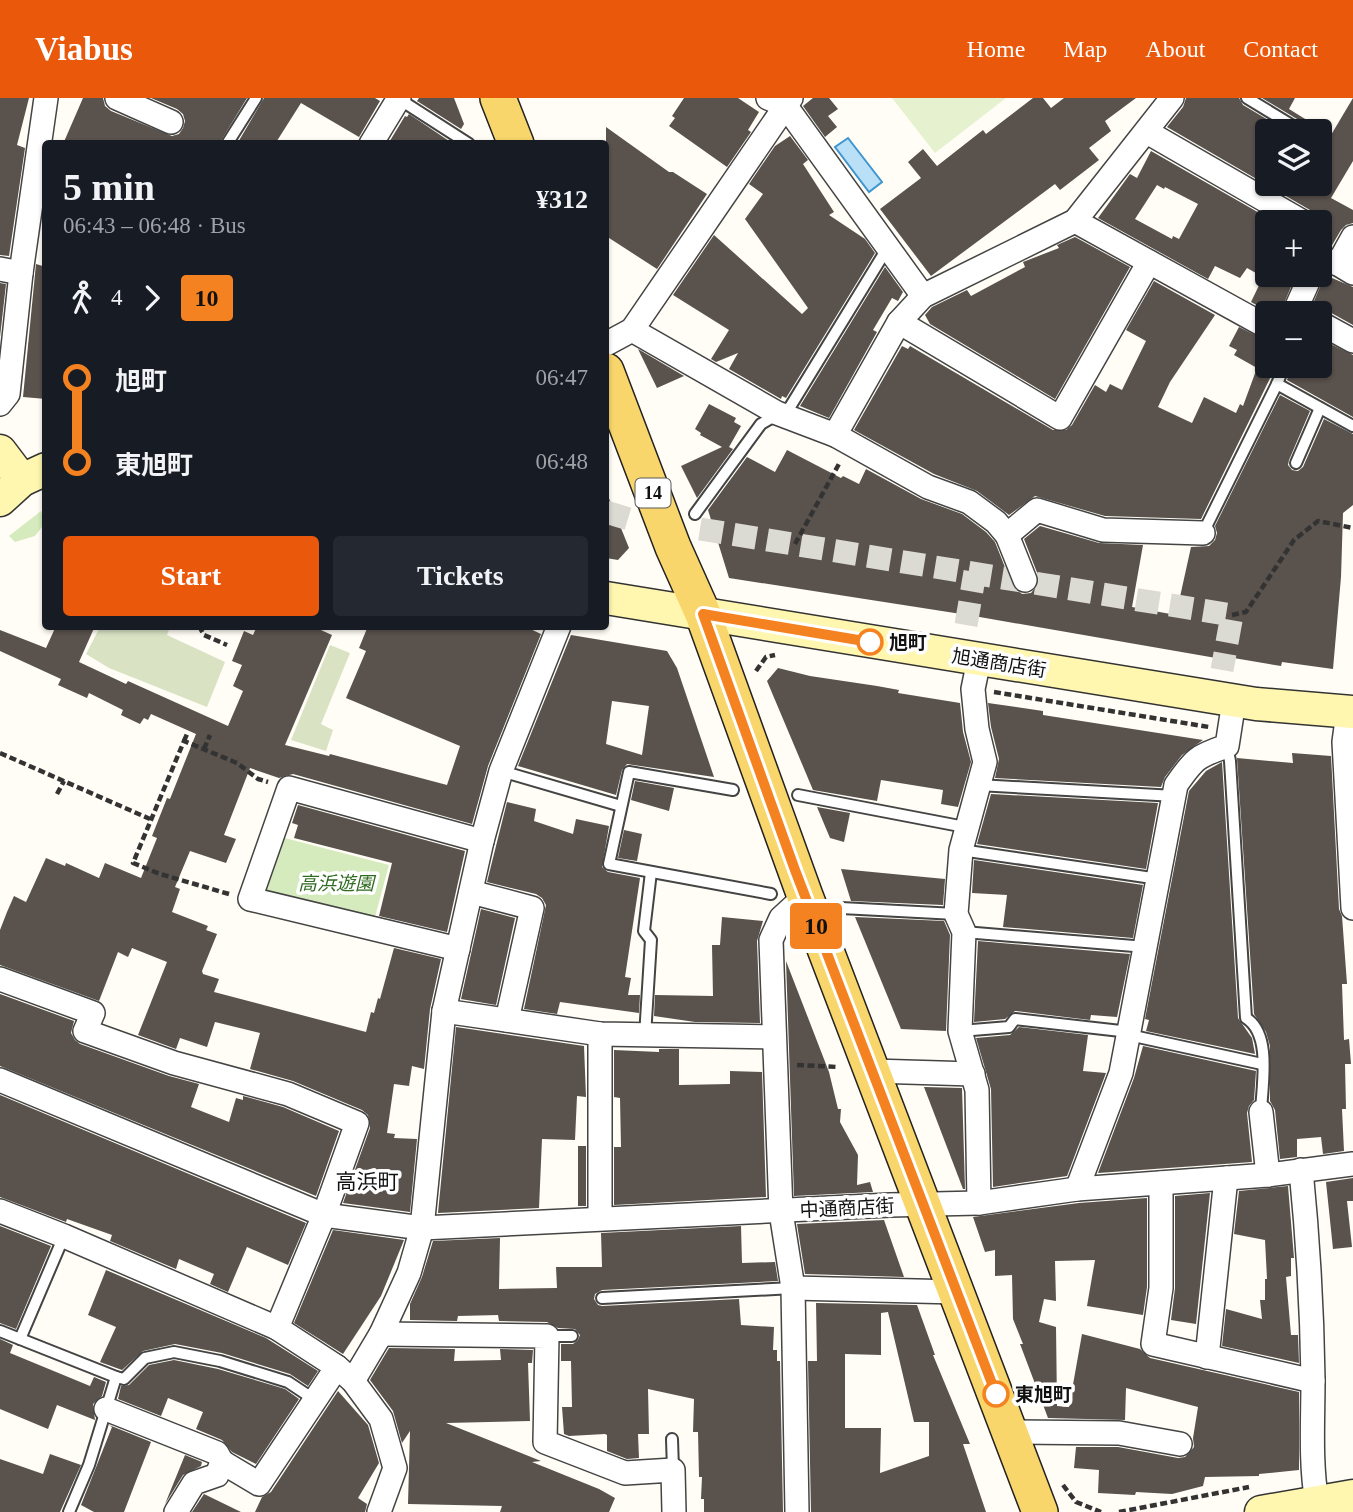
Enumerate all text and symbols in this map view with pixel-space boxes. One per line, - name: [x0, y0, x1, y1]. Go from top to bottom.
- text: Viabus: [35, 31, 133, 67]
- text: Home: [967, 36, 1025, 62]
- text: Map: [1063, 36, 1107, 62]
- text: About: [1145, 36, 1205, 62]
- text: Contact: [1243, 36, 1318, 62]
- map controls: [1255, 119, 1332, 378]
- button: layers: [1255, 119, 1332, 196]
- text: 5 min: [63, 166, 155, 208]
- text: ¥312: [536, 185, 588, 214]
- button: +: [1255, 210, 1332, 287]
- text: 06:43 – 06:48 · Bus: [63, 213, 246, 238]
- icon: walk: [63, 279, 101, 317]
- icon: forward: [133, 279, 171, 317]
- text: 4: [111, 285, 123, 310]
- text: 10: [195, 285, 219, 311]
- button: −: [1255, 301, 1332, 378]
- text: 06:47: [536, 365, 588, 390]
- text: 旭町: [115, 367, 167, 396]
- text: 06:48: [536, 449, 588, 474]
- text: 東旭町: [115, 451, 193, 480]
- road number: 14: [636, 478, 670, 508]
- button: Start: [63, 536, 319, 616]
- button: Tickets: [333, 536, 588, 616]
- marker: 旭町: [857, 629, 883, 655]
- place label: 旭町: [889, 632, 927, 653]
- street label: 旭通商店街: [950, 645, 1048, 681]
- park label: 高浜遊園: [298, 873, 377, 894]
- line badge: 10: [784, 903, 848, 949]
- text: 10: [804, 913, 828, 939]
- district label: 高浜町: [336, 1170, 399, 1194]
- street label: 中通商店街: [799, 1195, 895, 1221]
- marker: 東旭町: [983, 1381, 1009, 1407]
- place label: 東旭町: [1015, 1384, 1072, 1405]

